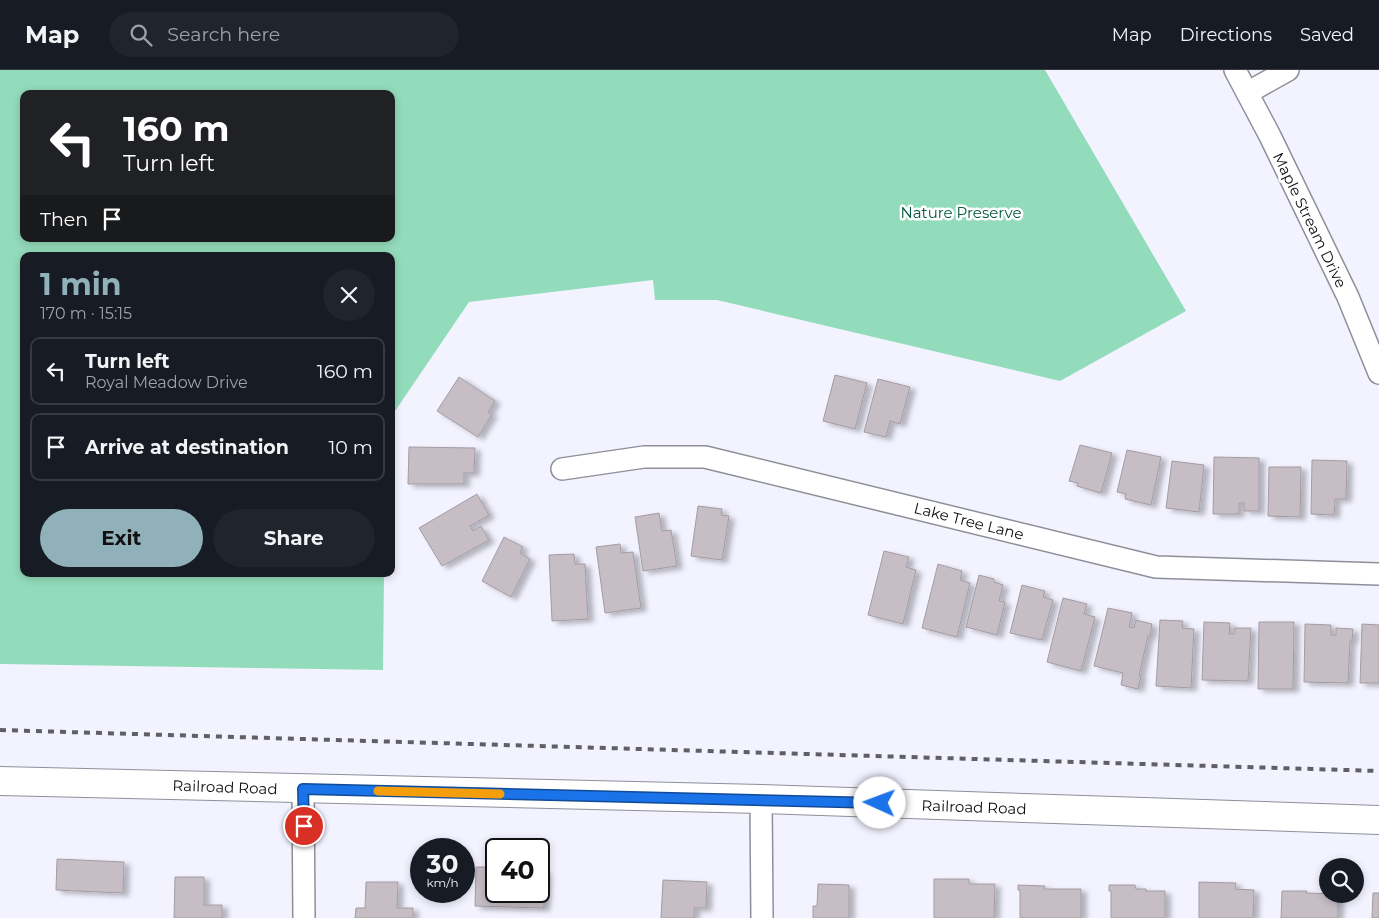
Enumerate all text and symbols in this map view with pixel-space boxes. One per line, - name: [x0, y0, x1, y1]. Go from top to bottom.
- search box: [109, 12, 459, 57]
- text: Map: [25, 20, 79, 49]
- icon: search: [127, 21, 155, 49]
- text: Search here: [167, 23, 280, 46]
- text: Map: [1112, 24, 1152, 46]
- text: Directions: [1180, 24, 1272, 46]
- text: Saved: [1300, 24, 1354, 46]
- text: 160 m: [123, 107, 229, 150]
- icon: left: [40, 110, 105, 175]
- street label: Maple Stream Drive: [1269, 149, 1351, 291]
- text: Turn left: [123, 150, 215, 177]
- park label: Nature Preserve: [901, 203, 1021, 222]
- icon: arrive: [98, 205, 126, 233]
- text: Then: [40, 208, 88, 231]
- text: 1 min: [40, 266, 121, 303]
- button: close: [323, 269, 375, 321]
- text: 170 m · 15:15: [40, 304, 132, 323]
- text: Turn left: [85, 350, 170, 373]
- icon: left: [42, 357, 70, 385]
- text: 160 m: [317, 360, 373, 383]
- text: Royal Meadow Drive: [85, 373, 248, 392]
- icon: arrive: [42, 433, 70, 461]
- text: Arrive at destination: [85, 436, 289, 459]
- text: 10 m: [328, 436, 373, 459]
- street label: Lake Tree Lane: [912, 498, 1026, 544]
- button: Exit: [40, 509, 203, 567]
- button: Share: [213, 509, 375, 567]
- street label: Railroad Road: [172, 776, 278, 798]
- position arrow: [853, 776, 905, 828]
- street label: Railroad Road: [921, 796, 1027, 818]
- pin: [283, 805, 325, 847]
- icon: arrive: [290, 812, 318, 840]
- speed limit sign: 40: [485, 838, 550, 903]
- text: 30: [427, 849, 458, 879]
- map controls: [1319, 858, 1364, 903]
- button: search: [1319, 858, 1364, 903]
- text: km/h: [426, 875, 459, 890]

